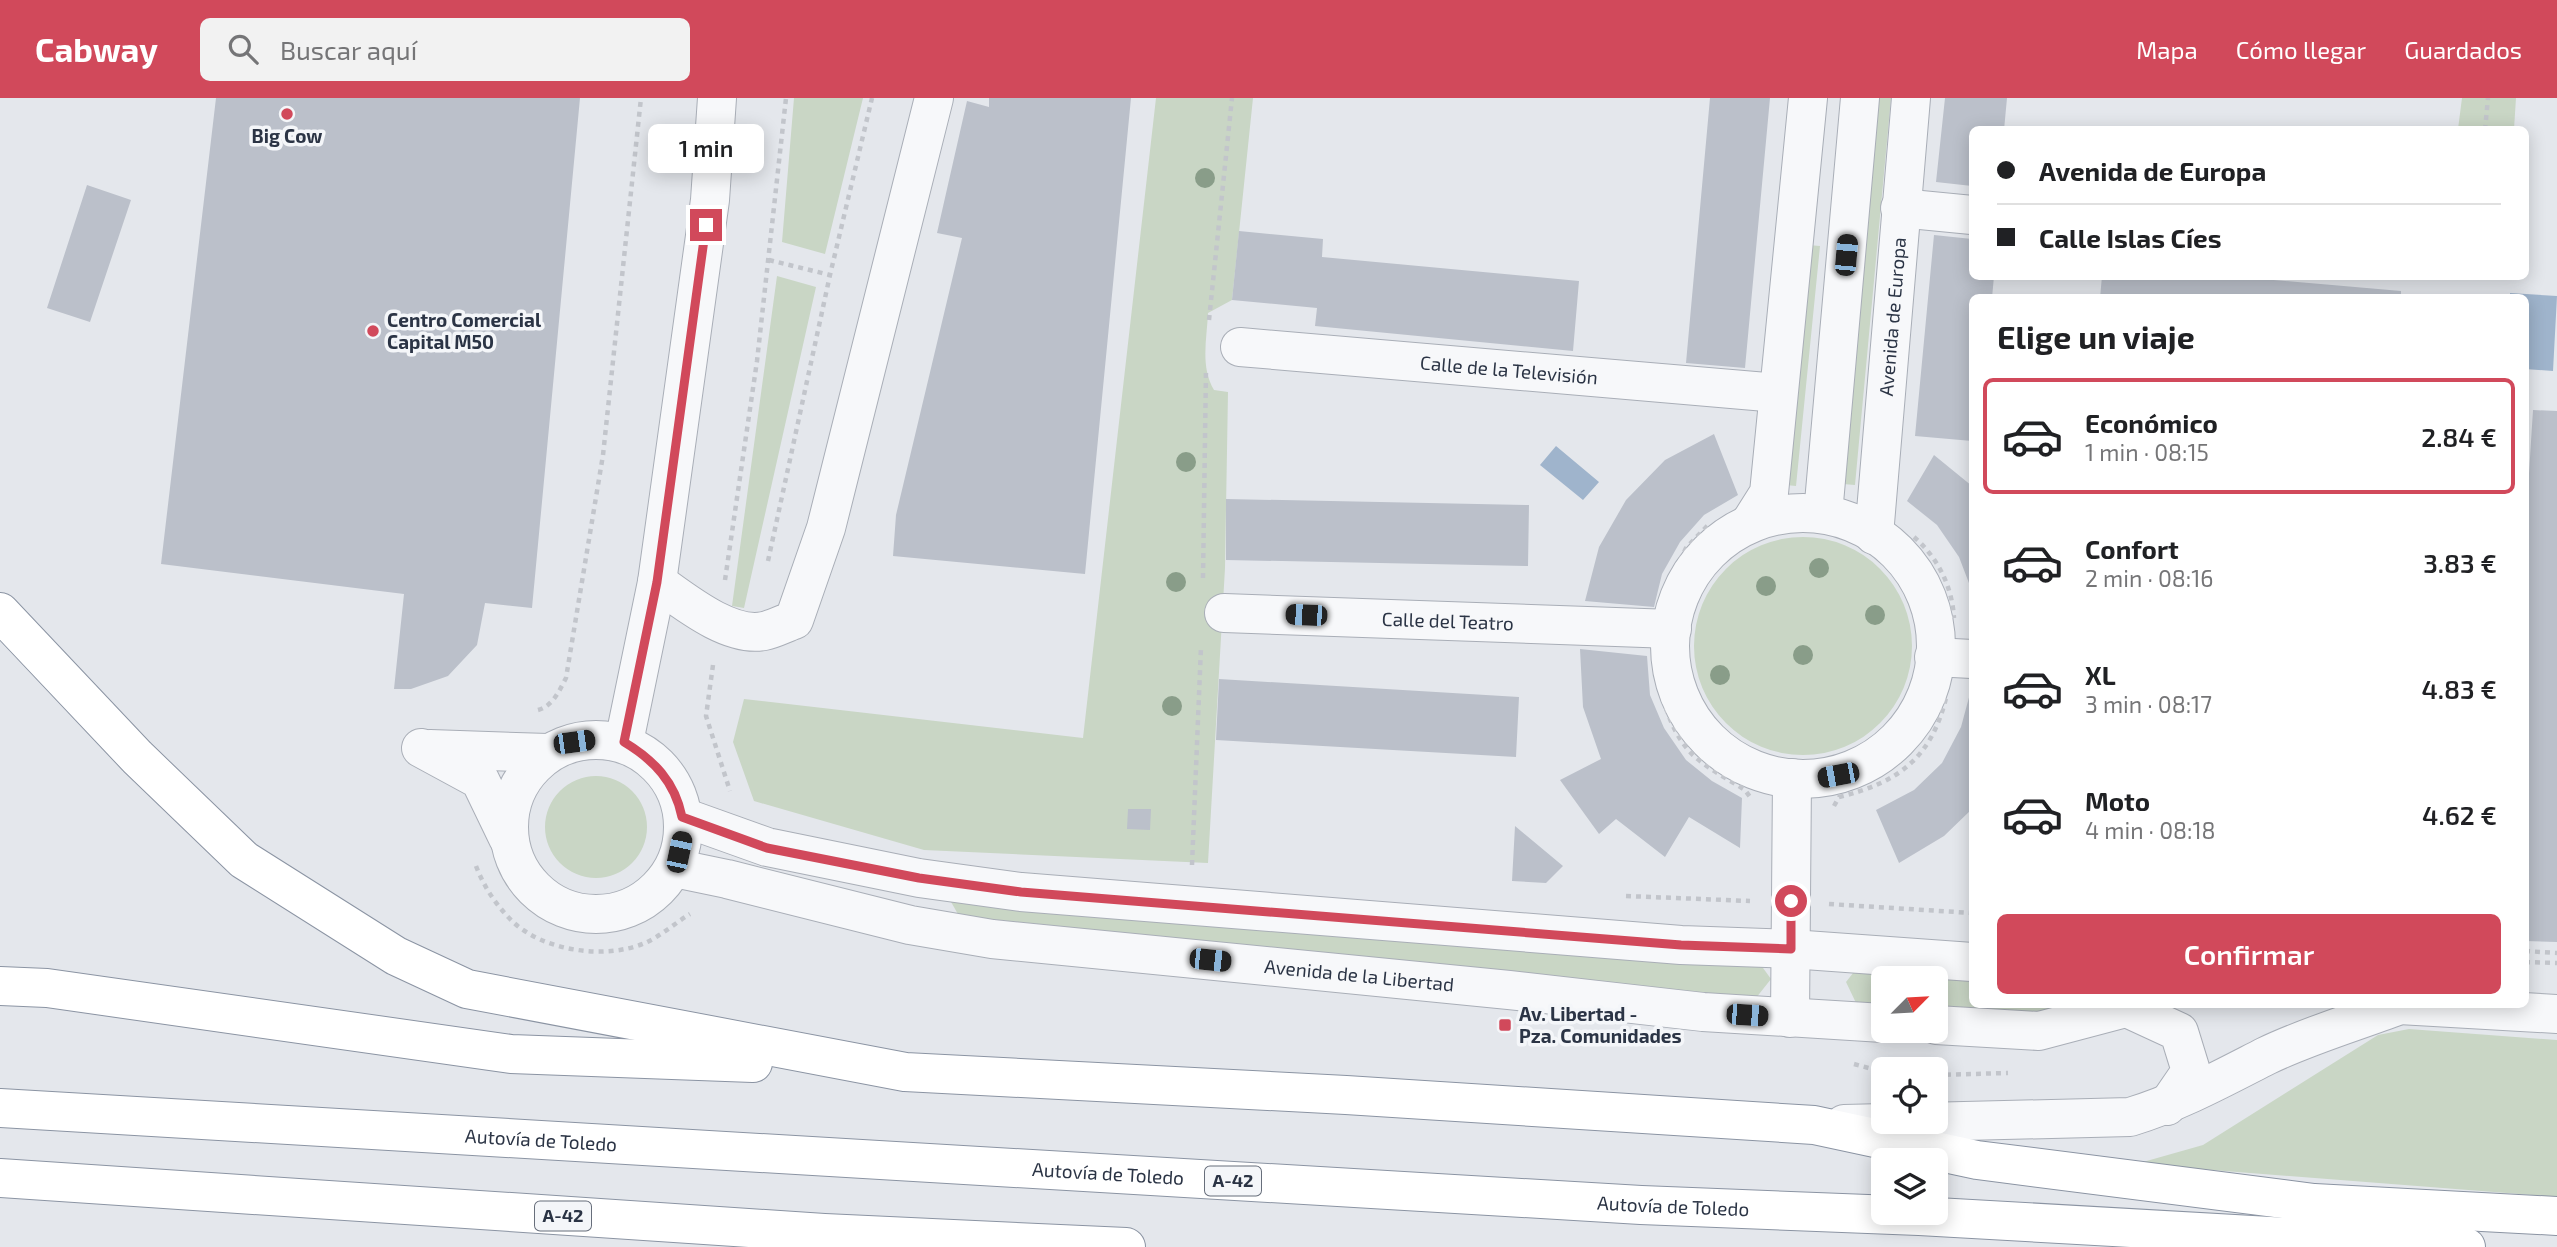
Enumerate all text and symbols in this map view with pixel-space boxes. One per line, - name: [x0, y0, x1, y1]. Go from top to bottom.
- search box: [200, 18, 690, 81]
- text: Cabway: [35, 29, 158, 69]
- icon: search: [224, 30, 262, 68]
- text: Buscar aquí: [280, 34, 417, 65]
- text: Mapa: [2136, 35, 2198, 64]
- text: Cómo llegar: [2236, 35, 2366, 64]
- text: Guardados: [2404, 35, 2522, 64]
- marker: Big Cow: [279, 106, 295, 122]
- callout: 1 min: [648, 123, 764, 172]
- place label: Big Cow: [252, 124, 322, 147]
- text: 1 min: [679, 134, 733, 162]
- text: Avenida de Europa: [2039, 155, 2266, 186]
- route end: [690, 209, 722, 241]
- text: Calle Islas Cíes: [2039, 222, 2222, 253]
- car: [1834, 233, 1859, 277]
- street label: Avenida de Europa: [1874, 236, 1910, 397]
- place label: Centro Comercial Capital M50: [387, 308, 542, 353]
- text: Elige un viaje: [1997, 317, 2195, 355]
- marker: Centro Comercial Capital M50: [365, 323, 381, 339]
- street label: Calle de la Televisión: [1419, 350, 1599, 389]
- icon: car: [2001, 405, 2064, 468]
- text: Económico: [2085, 407, 2218, 438]
- text: 2.84 €: [2421, 421, 2497, 452]
- text: 1 min · 08:15: [2085, 438, 2209, 466]
- icon: car: [2001, 531, 2064, 594]
- text: Confort: [2085, 533, 2179, 564]
- text: 3.83 €: [2423, 547, 2497, 578]
- text: 2 min · 08:16: [2085, 564, 2214, 592]
- car: [1285, 604, 1328, 626]
- street label: Calle del Teatro: [1381, 607, 1514, 634]
- icon: car: [2001, 657, 2064, 720]
- text: XL: [2085, 659, 2116, 690]
- text: 4.83 €: [2422, 673, 2497, 704]
- text: 3 min · 08:17: [2085, 690, 2212, 718]
- car: [552, 729, 597, 755]
- car: [1816, 761, 1861, 789]
- icon: car: [2001, 783, 2064, 846]
- text: Moto: [2085, 785, 2150, 816]
- text: 4.62 €: [2422, 799, 2497, 830]
- text: 4 min · 08:18: [2085, 816, 2216, 844]
- car: [665, 829, 694, 875]
- route start: [1775, 885, 1807, 917]
- button: Confirmar: [1997, 914, 2501, 994]
- car: [1189, 947, 1232, 973]
- street label: Avenida de la Libertad: [1263, 954, 1455, 996]
- north arrow: [1871, 966, 1948, 1043]
- map controls: [1871, 966, 1948, 1225]
- place label: Av. Libertad - Pza. Comunidades: [1519, 1002, 1682, 1047]
- car: [1726, 1003, 1769, 1027]
- marker: Av. Libertad - Pza. Comunidades: [1497, 1017, 1513, 1033]
- button: locate: [1871, 1057, 1948, 1134]
- street label: Autovía de Toledo: [464, 1124, 618, 1155]
- button: layers: [1871, 1148, 1948, 1225]
- street label: Autovía de Toledo: [1031, 1157, 1185, 1189]
- road number: A-42: [1205, 1166, 1261, 1196]
- street label: Autovía de Toledo: [1596, 1190, 1750, 1220]
- road number: A-42: [535, 1202, 591, 1231]

